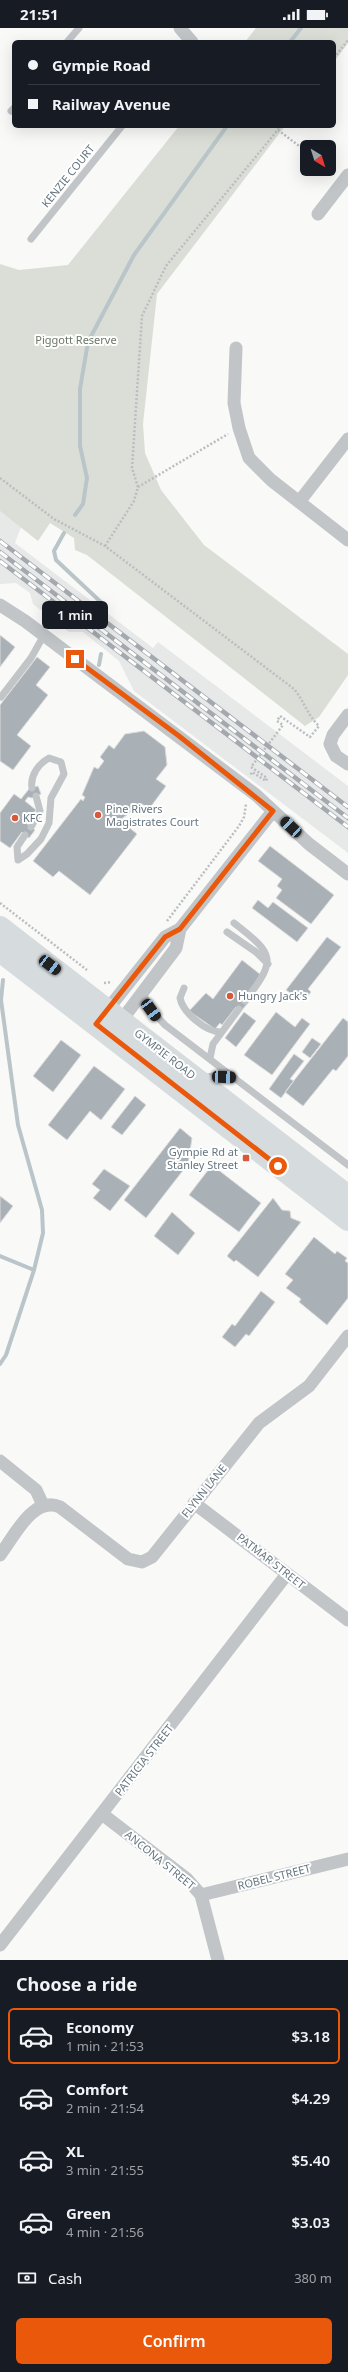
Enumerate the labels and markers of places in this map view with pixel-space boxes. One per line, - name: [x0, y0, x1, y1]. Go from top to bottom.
- place label: Pine Rivers Magistrates Court: [106, 801, 199, 829]
- place label: KFC: [23, 810, 43, 825]
- marker: Pine Rivers Magistrates Court: [93, 810, 103, 820]
- marker: KFC: [10, 813, 20, 823]
- place label: Hungry Jack's: [238, 988, 307, 1003]
- marker: Hungry Jack's: [225, 991, 235, 1001]
- place label: Gympie Rd at Stanley Street: [167, 1144, 238, 1172]
- marker: Gympie Rd at Stanley Street: [241, 1153, 251, 1163]

